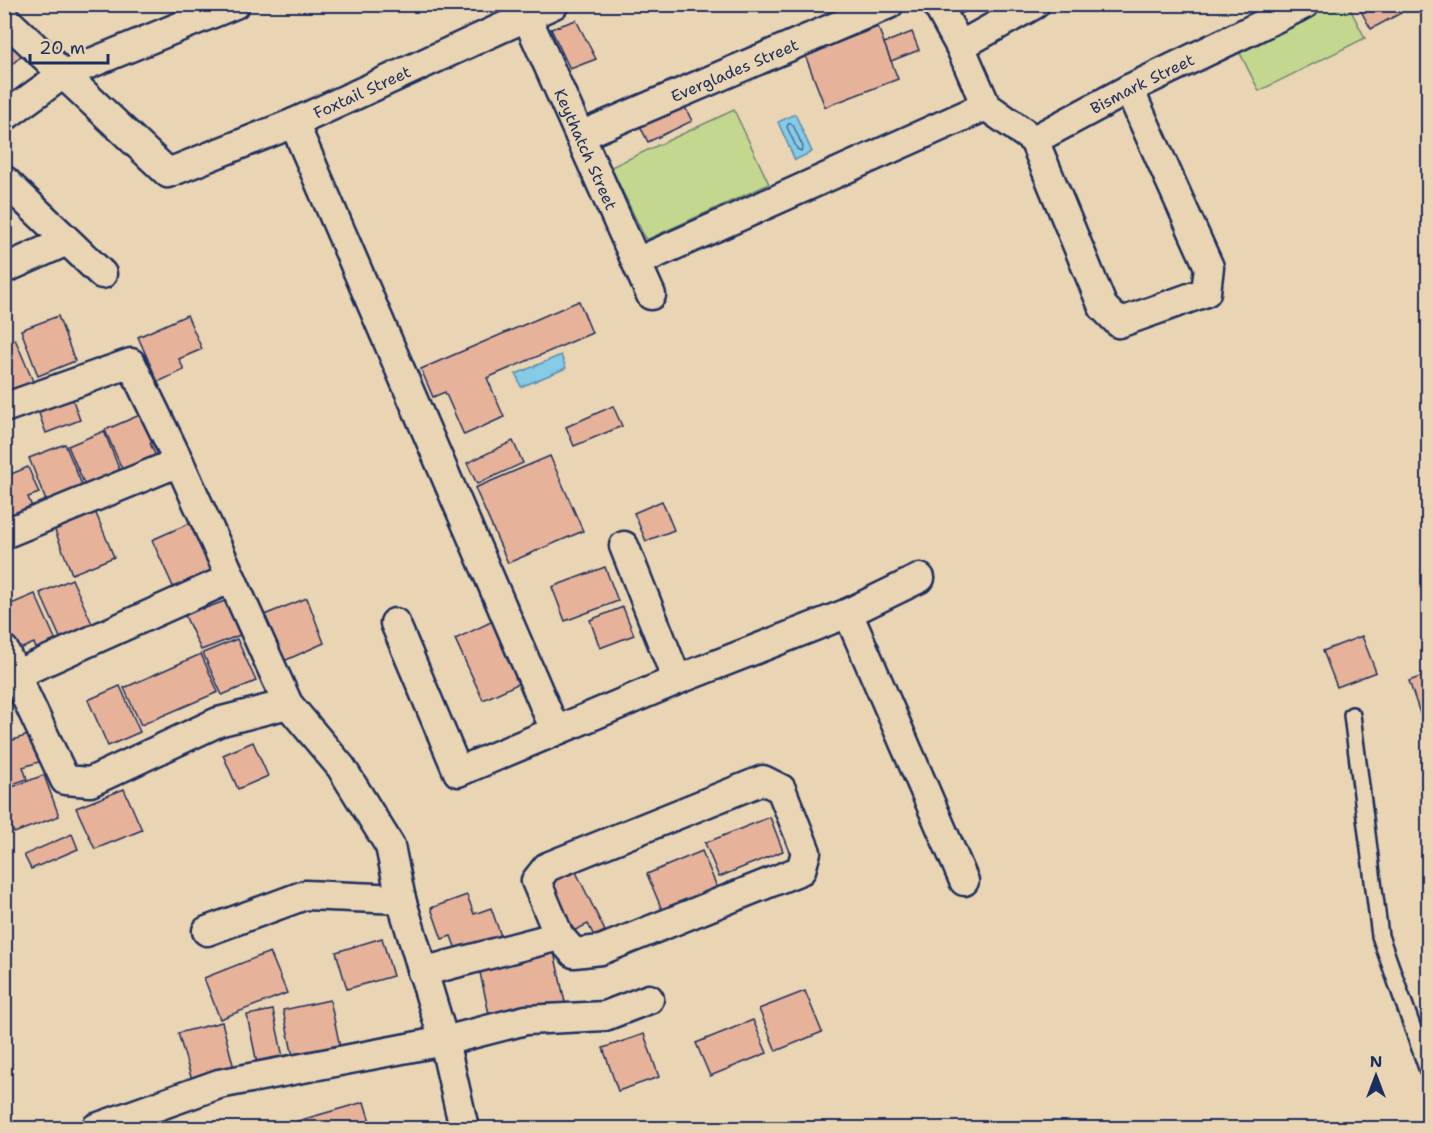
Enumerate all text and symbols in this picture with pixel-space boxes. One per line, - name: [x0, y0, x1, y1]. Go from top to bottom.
- scale bar: [30, 27, 108, 65]
- street label: Everglades Street: [668, 34, 802, 107]
- text: 20 m: [39, 36, 85, 60]
- street label: Bismark Street: [1087, 49, 1198, 119]
- street label: Foxtail Street: [310, 61, 414, 124]
- street label: Keythatch Street: [549, 85, 622, 213]
- north arrow: [1346, 1046, 1406, 1106]
- text: N: [1370, 1051, 1382, 1072]

